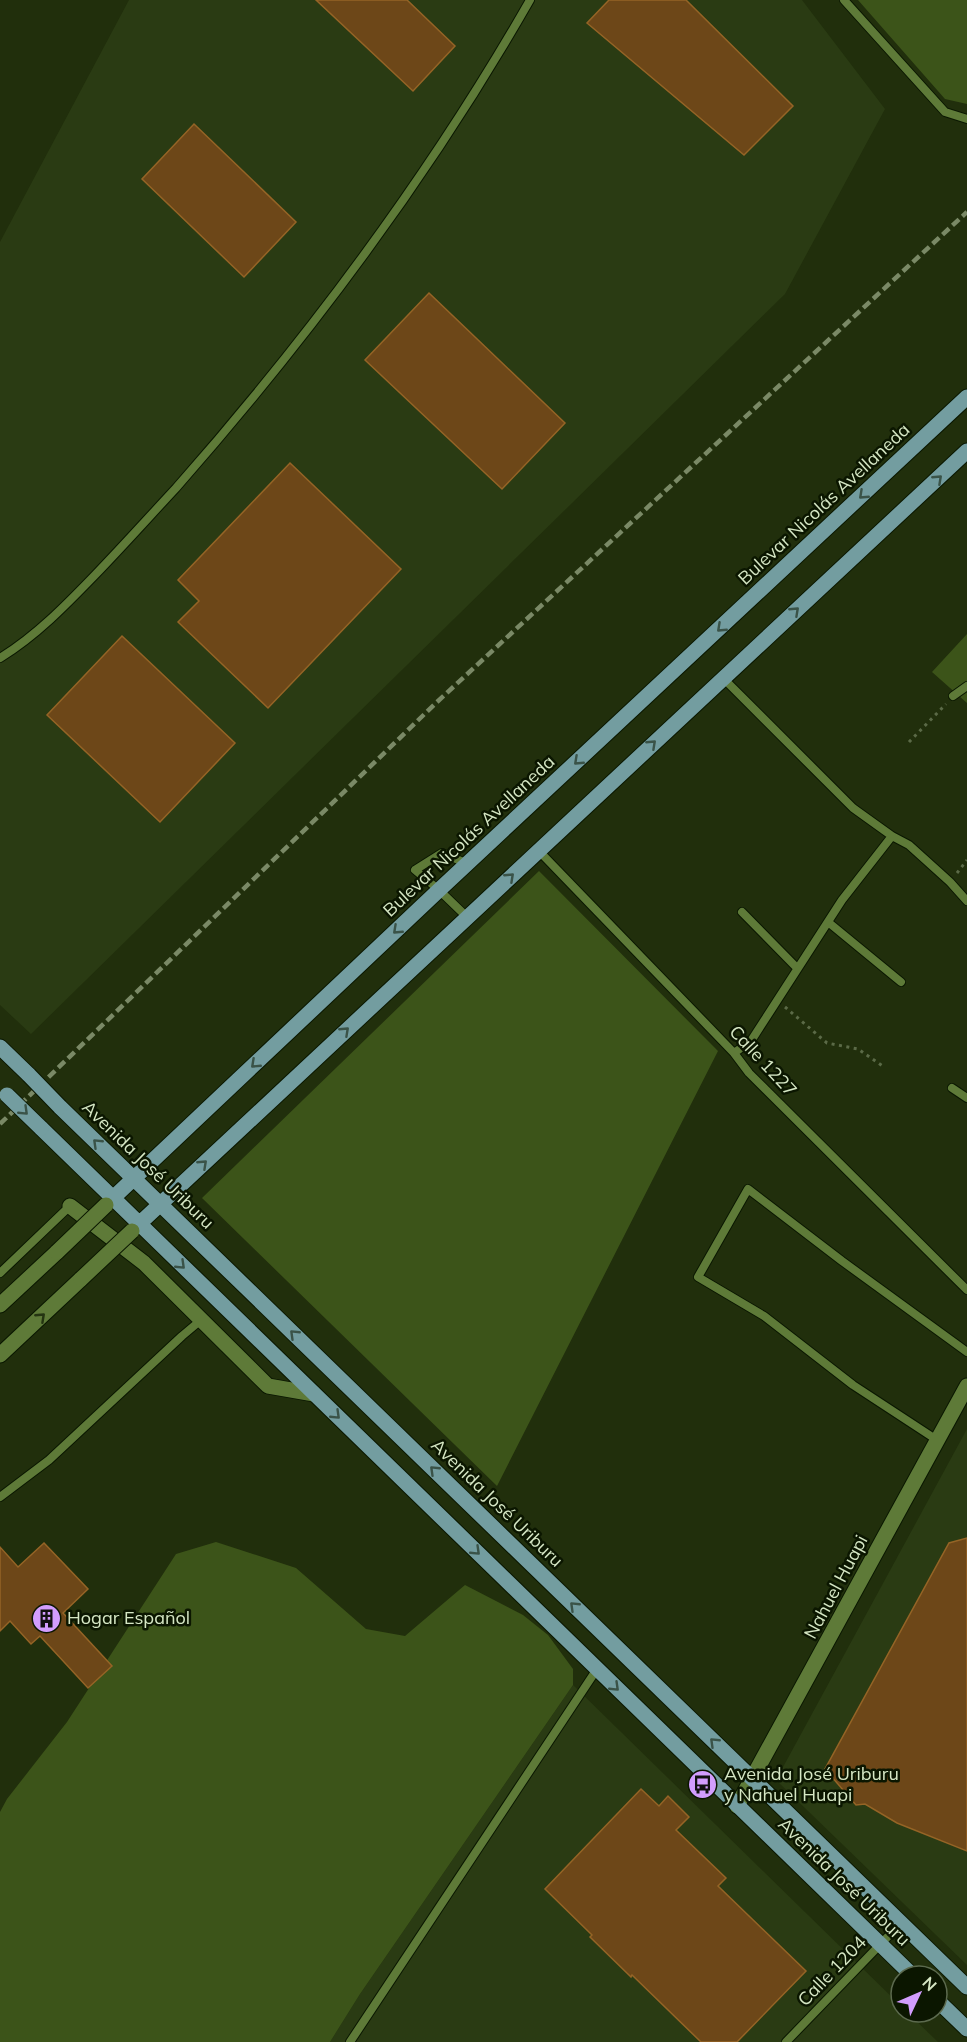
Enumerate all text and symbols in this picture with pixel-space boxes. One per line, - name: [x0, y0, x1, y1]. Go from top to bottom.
- street label: Bulevar Nicolás Avellaneda: [733, 418, 914, 589]
- one-way arrow: [930, 475, 941, 486]
- one-way arrow: [859, 487, 870, 498]
- one-way arrow: [787, 608, 798, 619]
- one-way arrow: [717, 621, 727, 632]
- one-way arrow: [645, 740, 656, 751]
- street label: Bulevar Nicolás Avellaneda: [378, 750, 559, 921]
- one-way arrow: [574, 754, 585, 765]
- one-way arrow: [503, 873, 513, 884]
- one-way arrow: [393, 923, 404, 934]
- street label: Calle 1227: [725, 1020, 802, 1101]
- one-way arrow: [338, 1027, 349, 1038]
- one-way arrow: [251, 1057, 262, 1068]
- street label: Avenida José Uriburu: [77, 1096, 219, 1234]
- one-way arrow: [16, 1104, 27, 1115]
- one-way arrow: [93, 1139, 104, 1150]
- one-way arrow: [196, 1160, 206, 1171]
- one-way arrow: [174, 1257, 185, 1268]
- one-way arrow: [34, 1313, 44, 1324]
- one-way arrow: [291, 1330, 301, 1341]
- one-way arrow: [328, 1408, 339, 1419]
- street label: Avenida José Uriburu: [426, 1434, 568, 1572]
- one-way arrow: [430, 1466, 440, 1477]
- street label: Nahuel Huapi: [799, 1531, 872, 1642]
- one-way arrow: [468, 1544, 479, 1555]
- building icon: Hogar Español: [30, 1602, 62, 1634]
- one-way arrow: [570, 1602, 581, 1613]
- place label: Hogar Español: [67, 1606, 190, 1629]
- one-way arrow: [608, 1680, 619, 1691]
- one-way arrow: [710, 1738, 721, 1749]
- place label: Avenida José Uriburu y Nahuel Huapi: [724, 1762, 899, 1806]
- bus stop icon: Avenida José Uriburu y Nahuel Huapi: [687, 1768, 719, 1800]
- street label: Avenida José Uriburu: [773, 1813, 915, 1951]
- street label: Calle 1204: [792, 1930, 871, 2011]
- north arrow: [889, 1964, 949, 2024]
- text: N: [918, 1972, 941, 1995]

